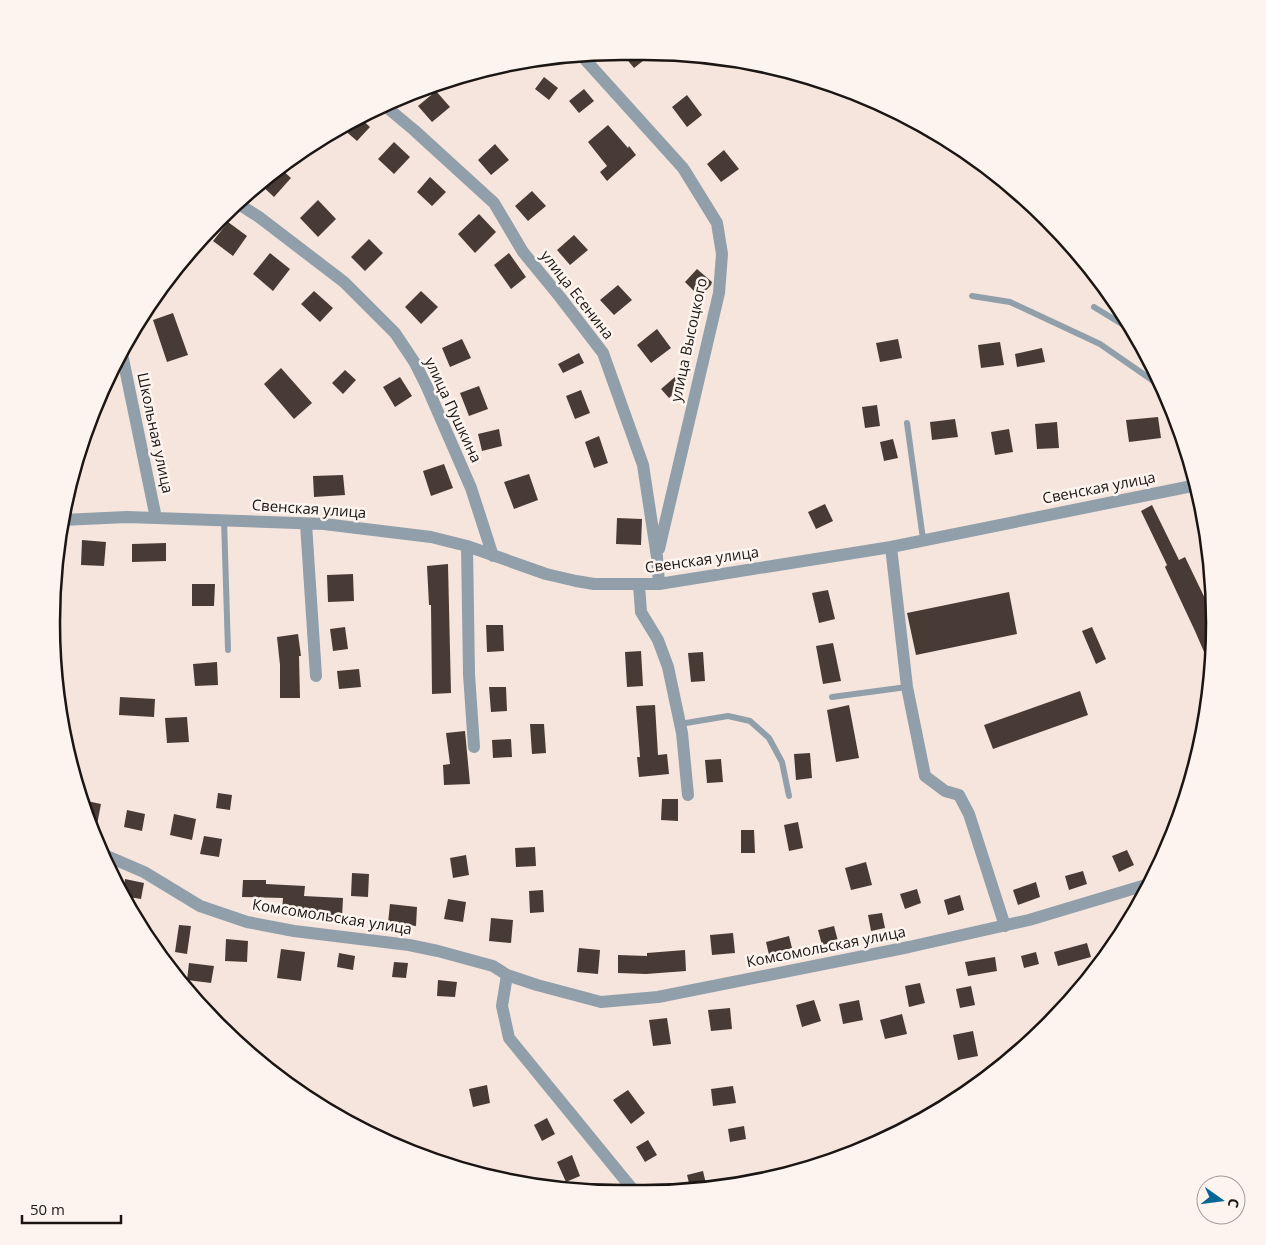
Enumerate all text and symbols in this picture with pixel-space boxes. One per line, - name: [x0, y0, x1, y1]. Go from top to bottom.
- street label: улица Есенина: [537, 246, 619, 343]
- street label: улица Высоцкого: [665, 276, 711, 404]
- street label: улица Пушкина: [421, 354, 487, 466]
- street label: Школьная улица: [133, 371, 179, 495]
- street label: Свенская улица: [1041, 466, 1157, 508]
- street label: Свенская улица: [251, 494, 367, 522]
- street label: Свенская улица: [644, 541, 760, 577]
- street label: Комсомольская улица: [251, 893, 414, 939]
- street label: Комсомольская улица: [745, 921, 907, 971]
- north arrow: [1196, 1175, 1246, 1225]
- scale bar: [22, 1192, 121, 1224]
- text: С: [1224, 1197, 1244, 1210]
- text: 50 m: [30, 1199, 65, 1219]

